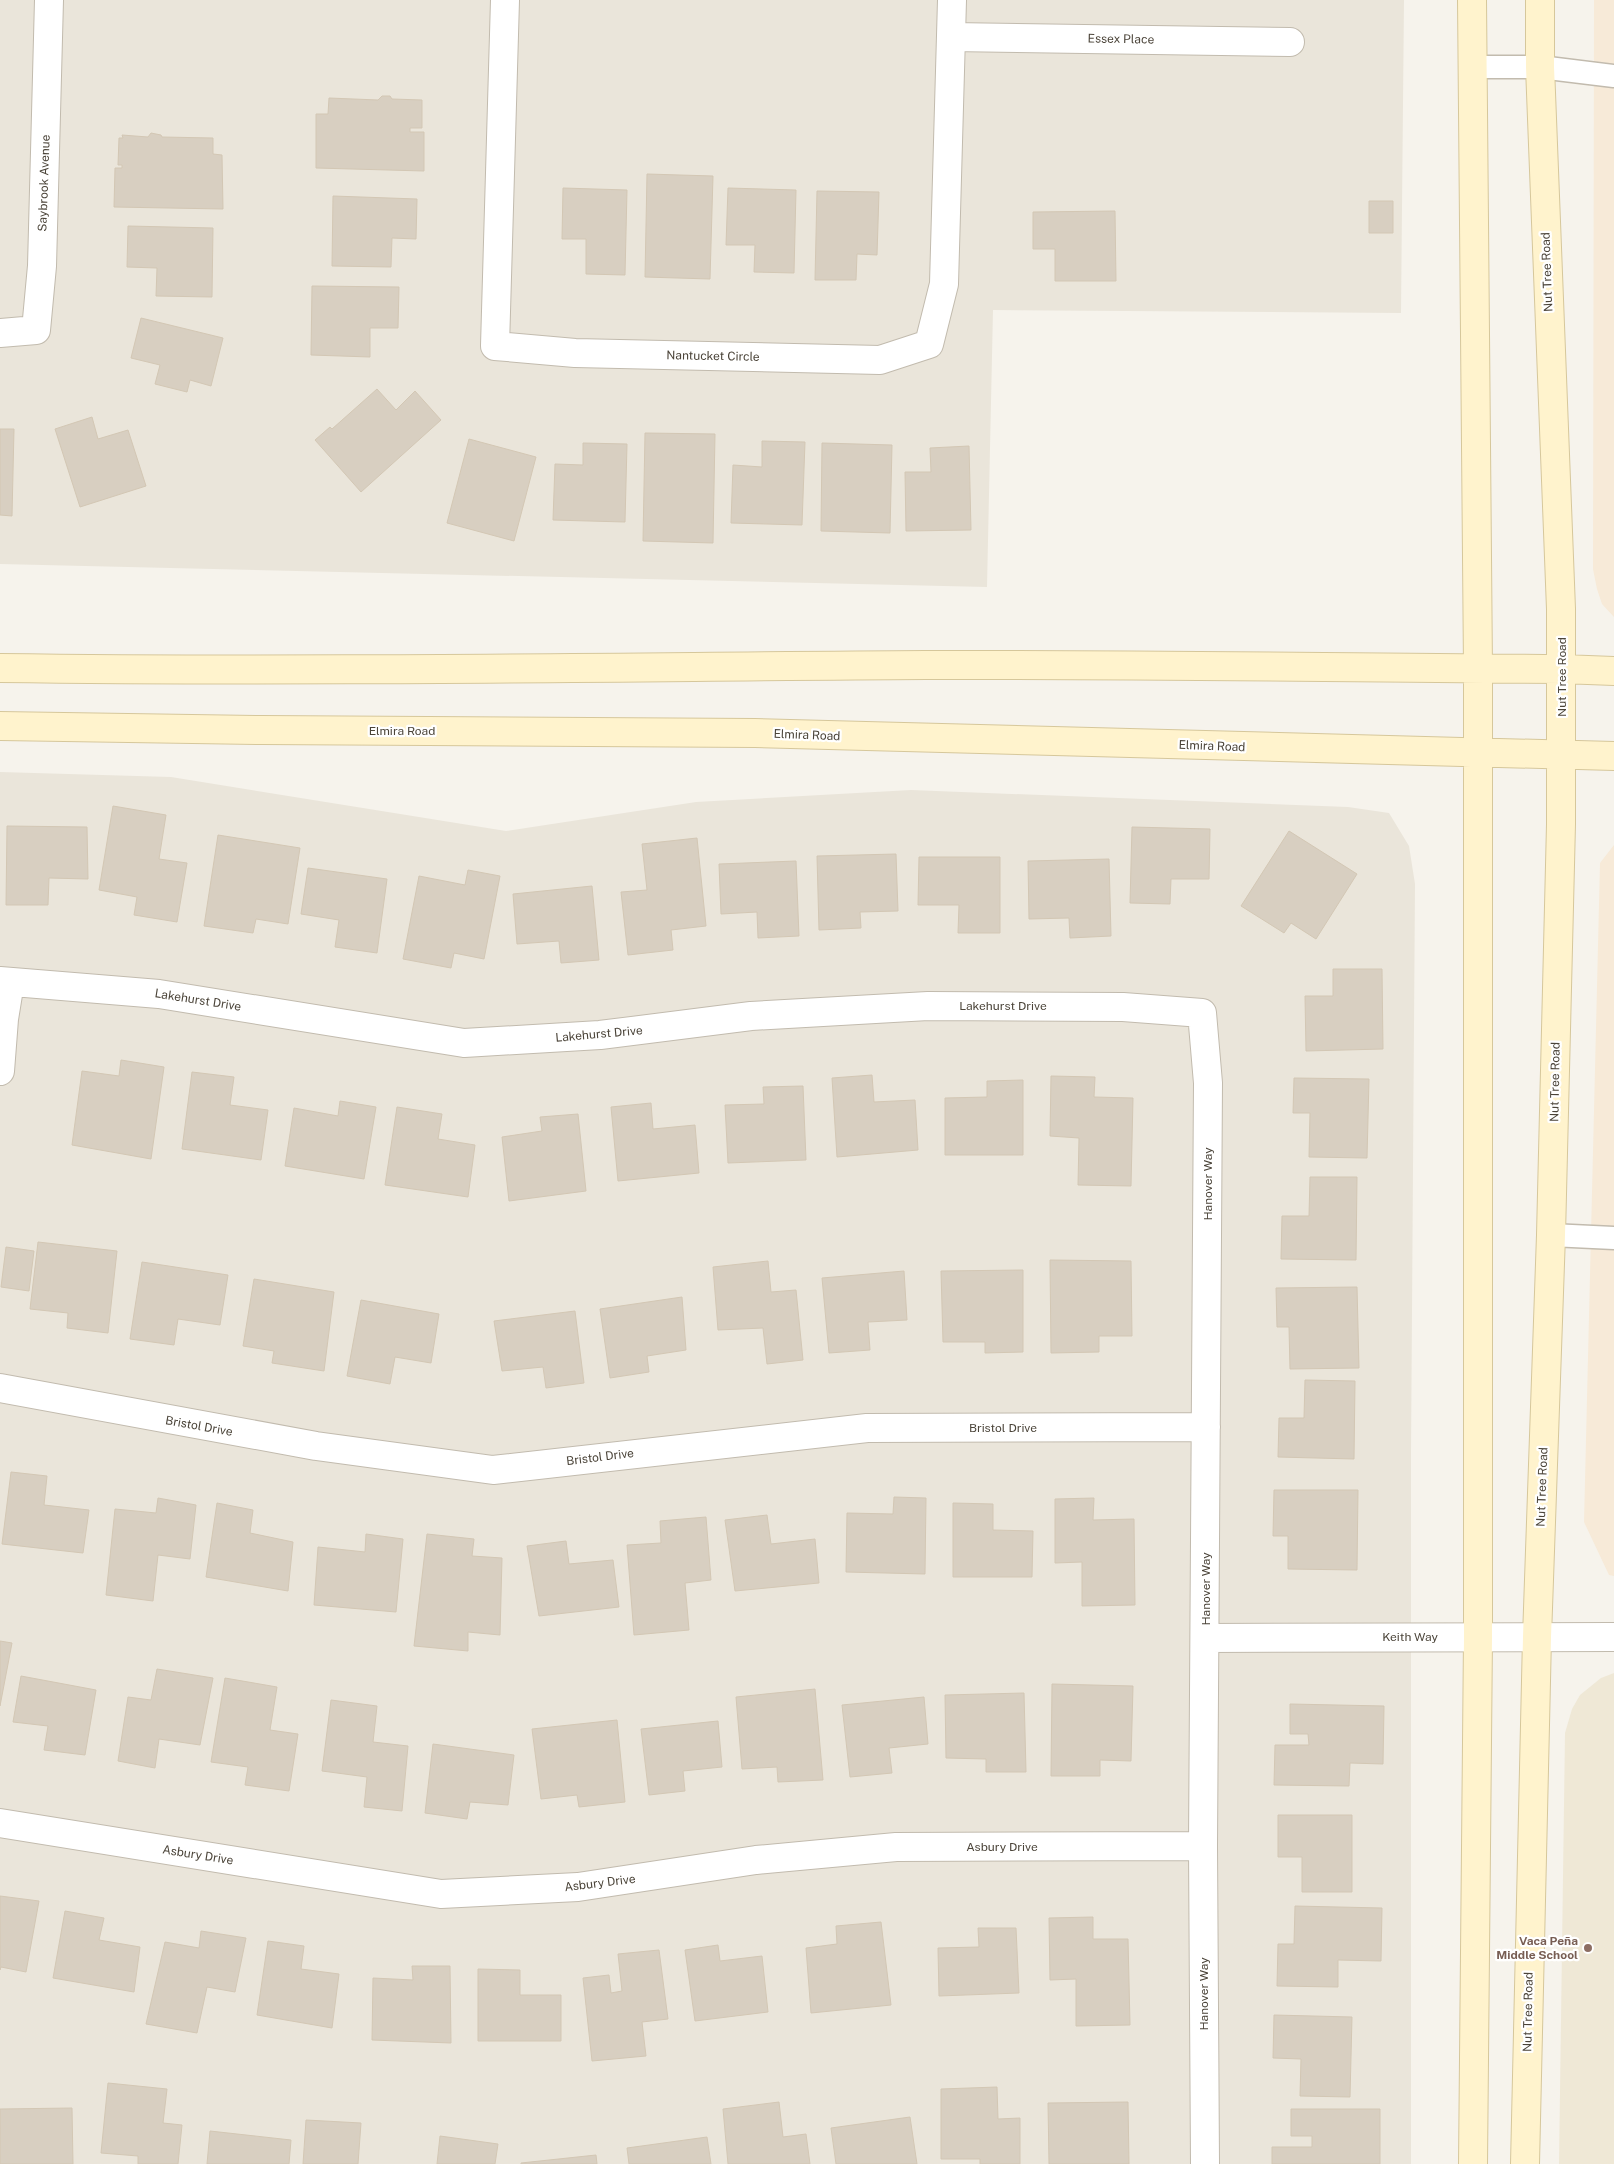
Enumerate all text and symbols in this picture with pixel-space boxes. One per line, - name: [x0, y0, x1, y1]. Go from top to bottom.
- street label: Essex Place: [1088, 31, 1155, 47]
- street label: Saybrook Avenue: [35, 134, 53, 232]
- street label: Nut Tree Road: [1539, 232, 1555, 312]
- street label: Nantucket Circle: [666, 348, 760, 364]
- street label: Nut Tree Road: [1555, 637, 1569, 717]
- street label: Elmira Road: [369, 724, 435, 738]
- street label: Elmira Road: [773, 727, 841, 743]
- street label: Elmira Road: [1178, 738, 1246, 754]
- street label: Lakehurst Drive: [154, 986, 242, 1014]
- street label: Lakehurst Drive: [959, 999, 1047, 1013]
- street label: Lakehurst Drive: [555, 1023, 643, 1045]
- street label: Nut Tree Road: [1547, 1042, 1563, 1122]
- street label: Hanover Way: [1201, 1147, 1215, 1221]
- street label: Bristol Drive: [164, 1413, 234, 1439]
- street label: Bristol Drive: [969, 1421, 1037, 1435]
- street label: Bristol Drive: [565, 1446, 635, 1468]
- street label: Nut Tree Road: [1534, 1447, 1550, 1527]
- street label: Hanover Way: [1199, 1552, 1213, 1626]
- street label: Keith Way: [1382, 1630, 1438, 1644]
- street label: Asbury Drive: [966, 1840, 1038, 1854]
- street label: Asbury Drive: [162, 1842, 235, 1868]
- street label: Asbury Drive: [564, 1872, 637, 1894]
- place label: Vaca Peña Middle School: [1496, 1934, 1578, 1962]
- marker: Vaca Peña Middle School: [1582, 1942, 1594, 1954]
- street label: Hanover Way: [1197, 1957, 1211, 2031]
- street label: Nut Tree Road: [1520, 1972, 1536, 2052]

